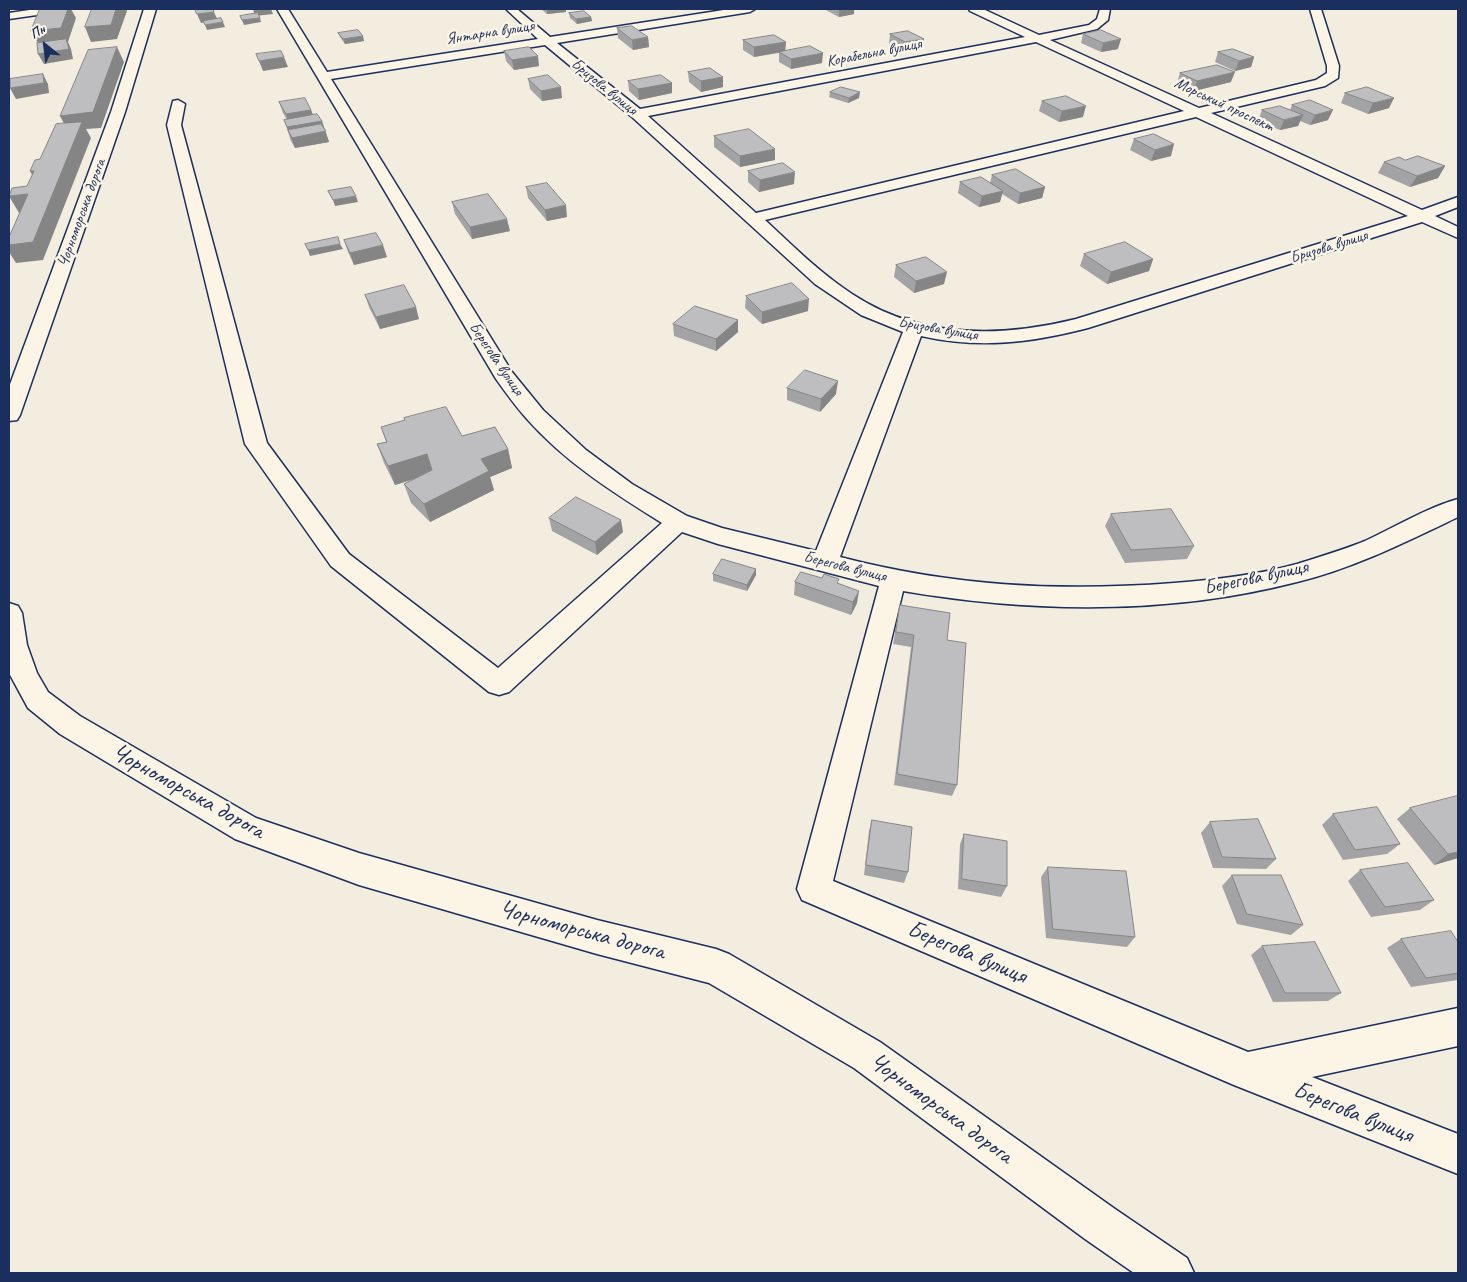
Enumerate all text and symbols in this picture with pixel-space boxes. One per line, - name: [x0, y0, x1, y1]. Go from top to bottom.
- street label: Янтарна вулиця: [445, 17, 535, 49]
- north arrow: [20, 20, 70, 70]
- text: Пн: [27, 20, 48, 42]
- street label: Корабельна вулиця: [825, 34, 923, 72]
- street label: Бризова вулиця: [567, 54, 641, 120]
- street label: Морський проспект: [1171, 74, 1277, 136]
- street label: Чорноморська дорога: [54, 157, 110, 269]
- street label: Бризова вулиця: [1288, 226, 1370, 268]
- street label: Бризова вулиця: [897, 313, 979, 345]
- street label: Берегова вулиця: [464, 319, 528, 399]
- street label: Берегова вулиця: [802, 547, 888, 587]
- street label: Берегова вулиця: [1202, 555, 1310, 601]
- street label: Чорноморська дорога: [107, 738, 269, 846]
- street label: Чорноморська дорога: [496, 895, 668, 967]
- street label: Берегова вулиця: [903, 915, 1031, 991]
- street label: Чорноморська дорога: [864, 1047, 1018, 1171]
- street label: Берегова вулиця: [1289, 1076, 1417, 1150]

